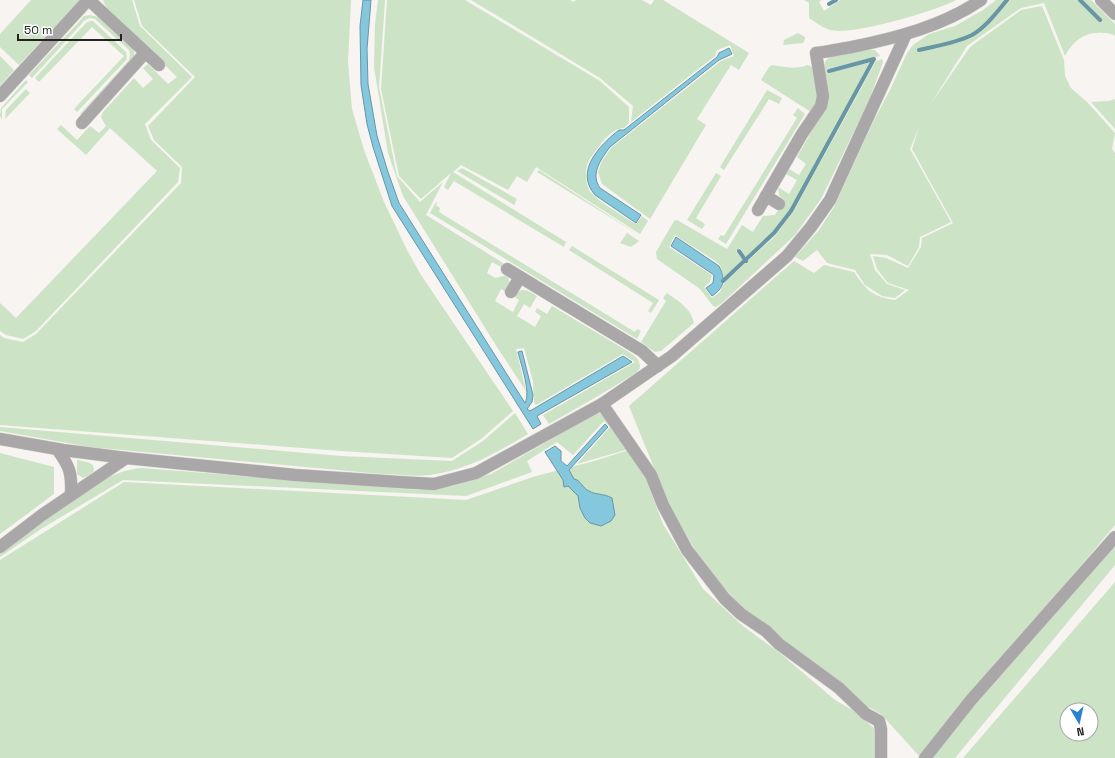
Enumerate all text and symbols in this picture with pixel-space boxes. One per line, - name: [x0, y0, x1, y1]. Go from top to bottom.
- scale bar: [18, 16, 121, 42]
- text: 50 m: [24, 22, 52, 38]
- north arrow: [1059, 702, 1099, 742]
- text: N: [1076, 724, 1085, 739]

